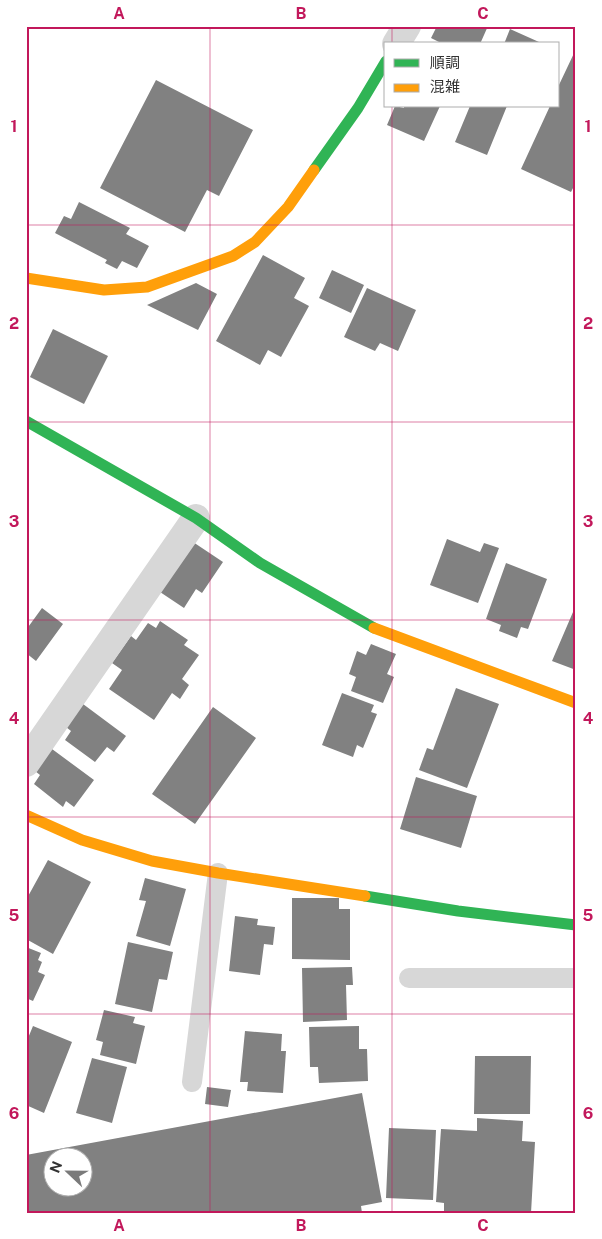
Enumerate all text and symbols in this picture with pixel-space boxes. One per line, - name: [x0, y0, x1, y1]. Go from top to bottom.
- text: A: [113, 4, 125, 23]
- text: B: [296, 4, 307, 23]
- text: C: [477, 4, 489, 23]
- legend: [384, 42, 560, 108]
- text: 順調: [430, 54, 460, 71]
- text: 混雑: [430, 78, 460, 95]
- text: 1: [11, 117, 17, 136]
- text: 1: [585, 117, 591, 136]
- text: 2: [9, 314, 19, 333]
- text: 2: [583, 314, 593, 333]
- text: 3: [9, 512, 19, 531]
- text: 3: [583, 512, 593, 531]
- text: 4: [9, 709, 20, 728]
- text: 4: [583, 709, 594, 728]
- text: 5: [9, 906, 20, 925]
- text: 5: [583, 906, 594, 925]
- text: 6: [9, 1104, 19, 1123]
- text: 6: [583, 1104, 593, 1123]
- north arrow: [42, 1146, 92, 1196]
- text: N: [46, 1159, 65, 1175]
- text: A: [113, 1216, 125, 1235]
- text: B: [296, 1216, 307, 1235]
- text: C: [477, 1216, 489, 1235]

